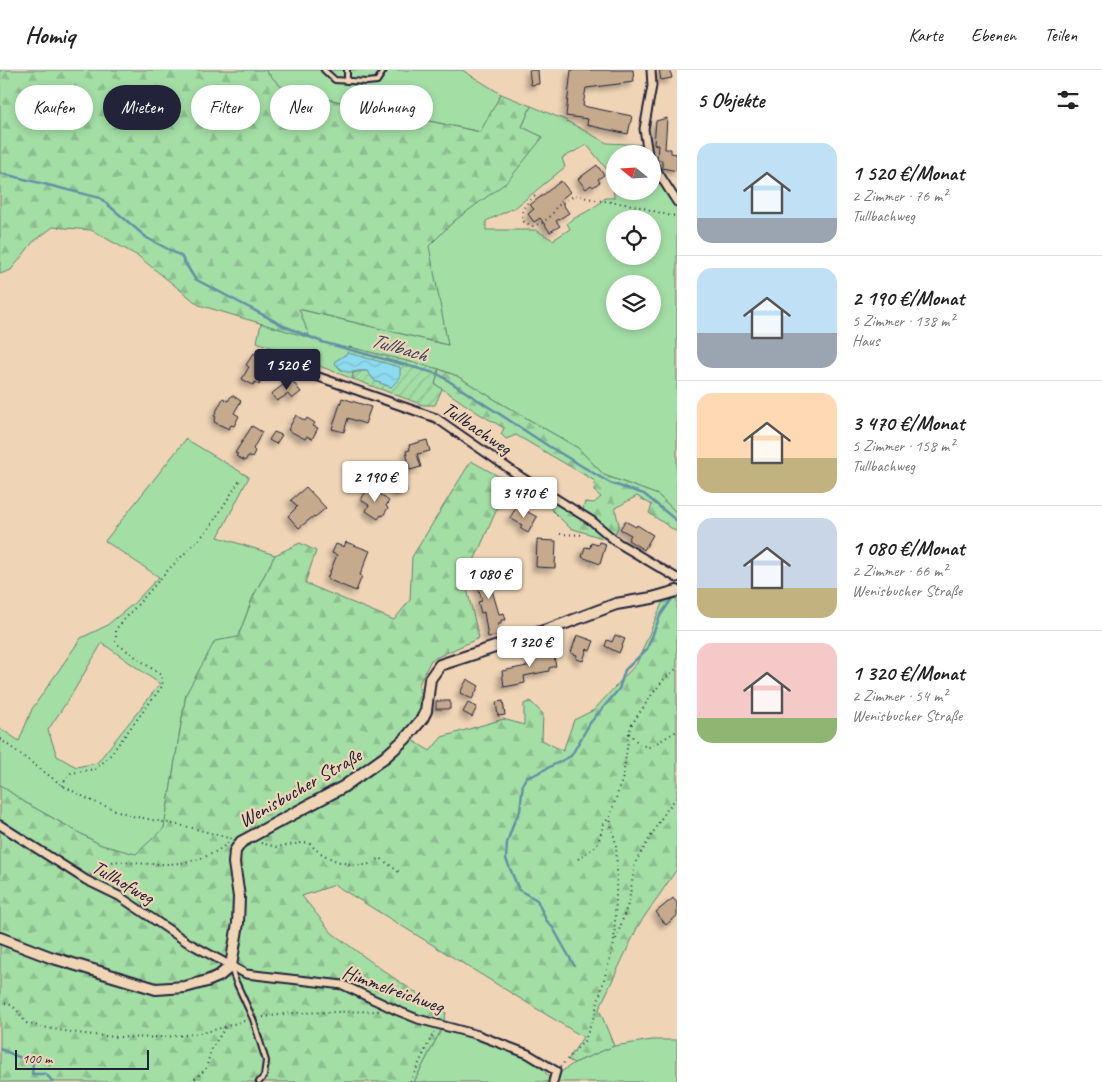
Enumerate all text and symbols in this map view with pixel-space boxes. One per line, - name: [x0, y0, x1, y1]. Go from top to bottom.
- text: Homiq: [25, 20, 75, 50]
- text: Karte: [908, 24, 943, 46]
- text: Ebenen: [971, 24, 1016, 46]
- text: Teilen: [1044, 24, 1077, 46]
- chip: Kaufen: [15, 85, 93, 130]
- chip: Mieten: [103, 85, 181, 130]
- chip: Filter: [191, 85, 260, 130]
- chip: Neu: [270, 85, 330, 130]
- chip: Wohnung: [340, 85, 433, 130]
- icon: filters: [1054, 86, 1082, 114]
- text: 5 Objekte: [697, 87, 764, 113]
- north arrow: [606, 145, 661, 200]
- map controls: [606, 145, 661, 330]
- text: 1 520 €/Monat: [852, 160, 964, 186]
- icon: home: [737, 163, 797, 223]
- text: 2 Zimmer · 76 m²: [852, 186, 947, 206]
- text: Tullbachweg: [852, 206, 915, 226]
- button: locate: [606, 210, 661, 265]
- button: layers: [606, 275, 661, 330]
- text: 2 190 €/Monat: [852, 285, 964, 311]
- icon: home: [737, 288, 797, 348]
- text: 5 Zimmer · 138 m²: [852, 311, 954, 331]
- water label: Tullbach: [368, 327, 432, 368]
- text: Haus: [852, 331, 879, 351]
- pin: 1 520 €: [241, 348, 333, 391]
- text: 1 520 €: [265, 355, 309, 375]
- street label: Tullbachweg: [437, 396, 517, 461]
- text: 3 470 €/Monat: [852, 410, 964, 436]
- icon: home: [737, 413, 797, 473]
- text: 5 Zimmer · 158 m²: [852, 436, 954, 456]
- text: Tullbachweg: [852, 456, 915, 476]
- pin: 2 190 €: [329, 460, 421, 503]
- text: 2 190 €: [353, 467, 397, 487]
- pin: 3 470 €: [478, 476, 570, 519]
- text: 3 470 €: [502, 483, 546, 503]
- text: 1 080 €/Monat: [852, 535, 964, 561]
- icon: home: [737, 538, 797, 598]
- pin: 1 080 €: [443, 558, 535, 600]
- text: 2 Zimmer · 66 m²: [852, 561, 947, 581]
- text: 1 080 €: [467, 564, 511, 584]
- text: Wenisbucher Straße: [852, 581, 962, 601]
- pin: 1 320 €: [484, 626, 576, 668]
- text: 1 320 €: [508, 632, 552, 652]
- text: 1 320 €/Monat: [852, 660, 964, 686]
- icon: home: [737, 663, 797, 723]
- text: 2 Zimmer · 54 m²: [852, 686, 947, 706]
- text: Wenisbucher Straße: [852, 706, 962, 726]
- street label: Wenisbucher Straße: [234, 742, 367, 833]
- street label: Tullhofweg: [87, 854, 160, 911]
- street label: Himmelreichweg: [339, 959, 449, 1020]
- scale bar: [15, 1047, 149, 1070]
- text: 100 m: [22, 1050, 52, 1067]

